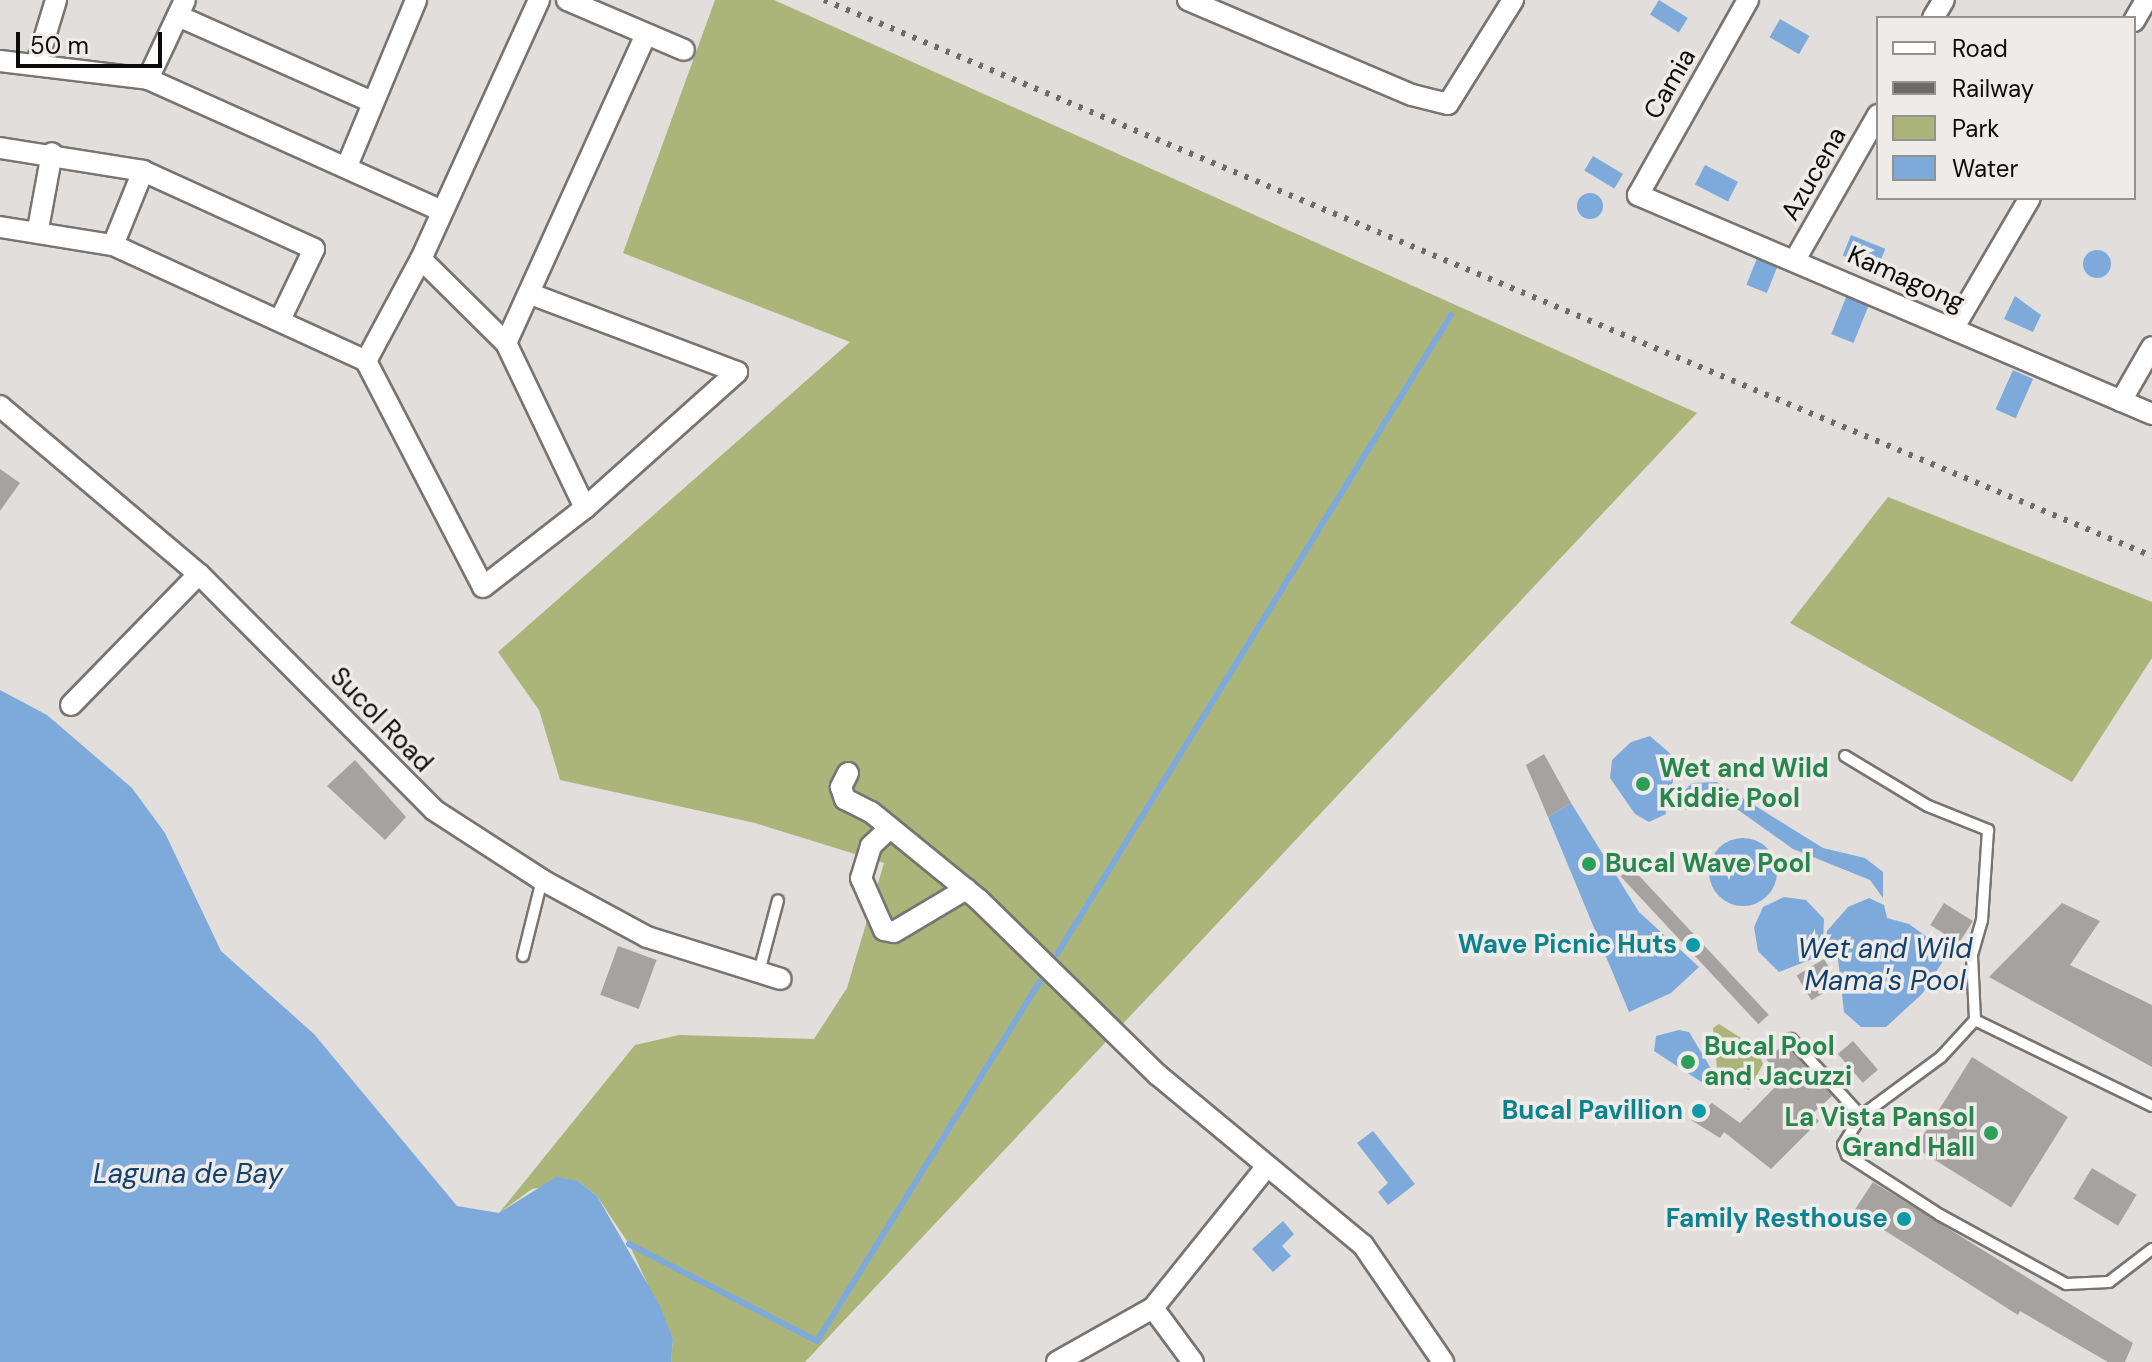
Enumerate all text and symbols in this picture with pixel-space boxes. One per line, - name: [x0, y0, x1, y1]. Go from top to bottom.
- scale bar: [20, 16, 166, 66]
- legend: [1876, 16, 2136, 200]
- text: 50 m: [30, 30, 89, 61]
- text: Road: [1952, 33, 2008, 64]
- street label: Camia: [1637, 43, 1703, 125]
- text: Railway: [1952, 73, 2034, 104]
- text: Park: [1952, 113, 1999, 144]
- street label: Azucena: [1775, 122, 1853, 226]
- text: Water: [1952, 153, 2018, 184]
- street label: Kamagong: [1843, 239, 1969, 319]
- street label: Sucol Road: [323, 661, 439, 779]
- place label: Wet and Wild Kiddie Pool: [1659, 753, 1829, 814]
- marker: Wet and Wild Kiddie Pool: [1634, 775, 1652, 793]
- place label: Bucal Wave Pool: [1605, 848, 1811, 880]
- marker: Bucal Wave Pool: [1580, 855, 1598, 873]
- place label: Wave Picnic Huts: [1458, 929, 1677, 961]
- water label: Wet and Wild Mama's Pool: [1798, 932, 1972, 998]
- marker: Wave Picnic Huts: [1684, 936, 1702, 954]
- place label: Bucal Pool and Jacuzzi: [1704, 1031, 1852, 1092]
- marker: Bucal Pool and Jacuzzi: [1679, 1053, 1697, 1071]
- place label: Bucal Pavillion: [1502, 1095, 1683, 1127]
- marker: Bucal Pavillion: [1690, 1102, 1708, 1120]
- place label: La Vista Pansol Grand Hall: [1785, 1102, 1975, 1164]
- marker: La Vista Pansol Grand Hall: [1982, 1124, 2000, 1142]
- water label: Laguna de Bay: [93, 1157, 283, 1191]
- place label: Family Resthouse: [1666, 1203, 1888, 1235]
- marker: Family Resthouse: [1895, 1210, 1913, 1228]

